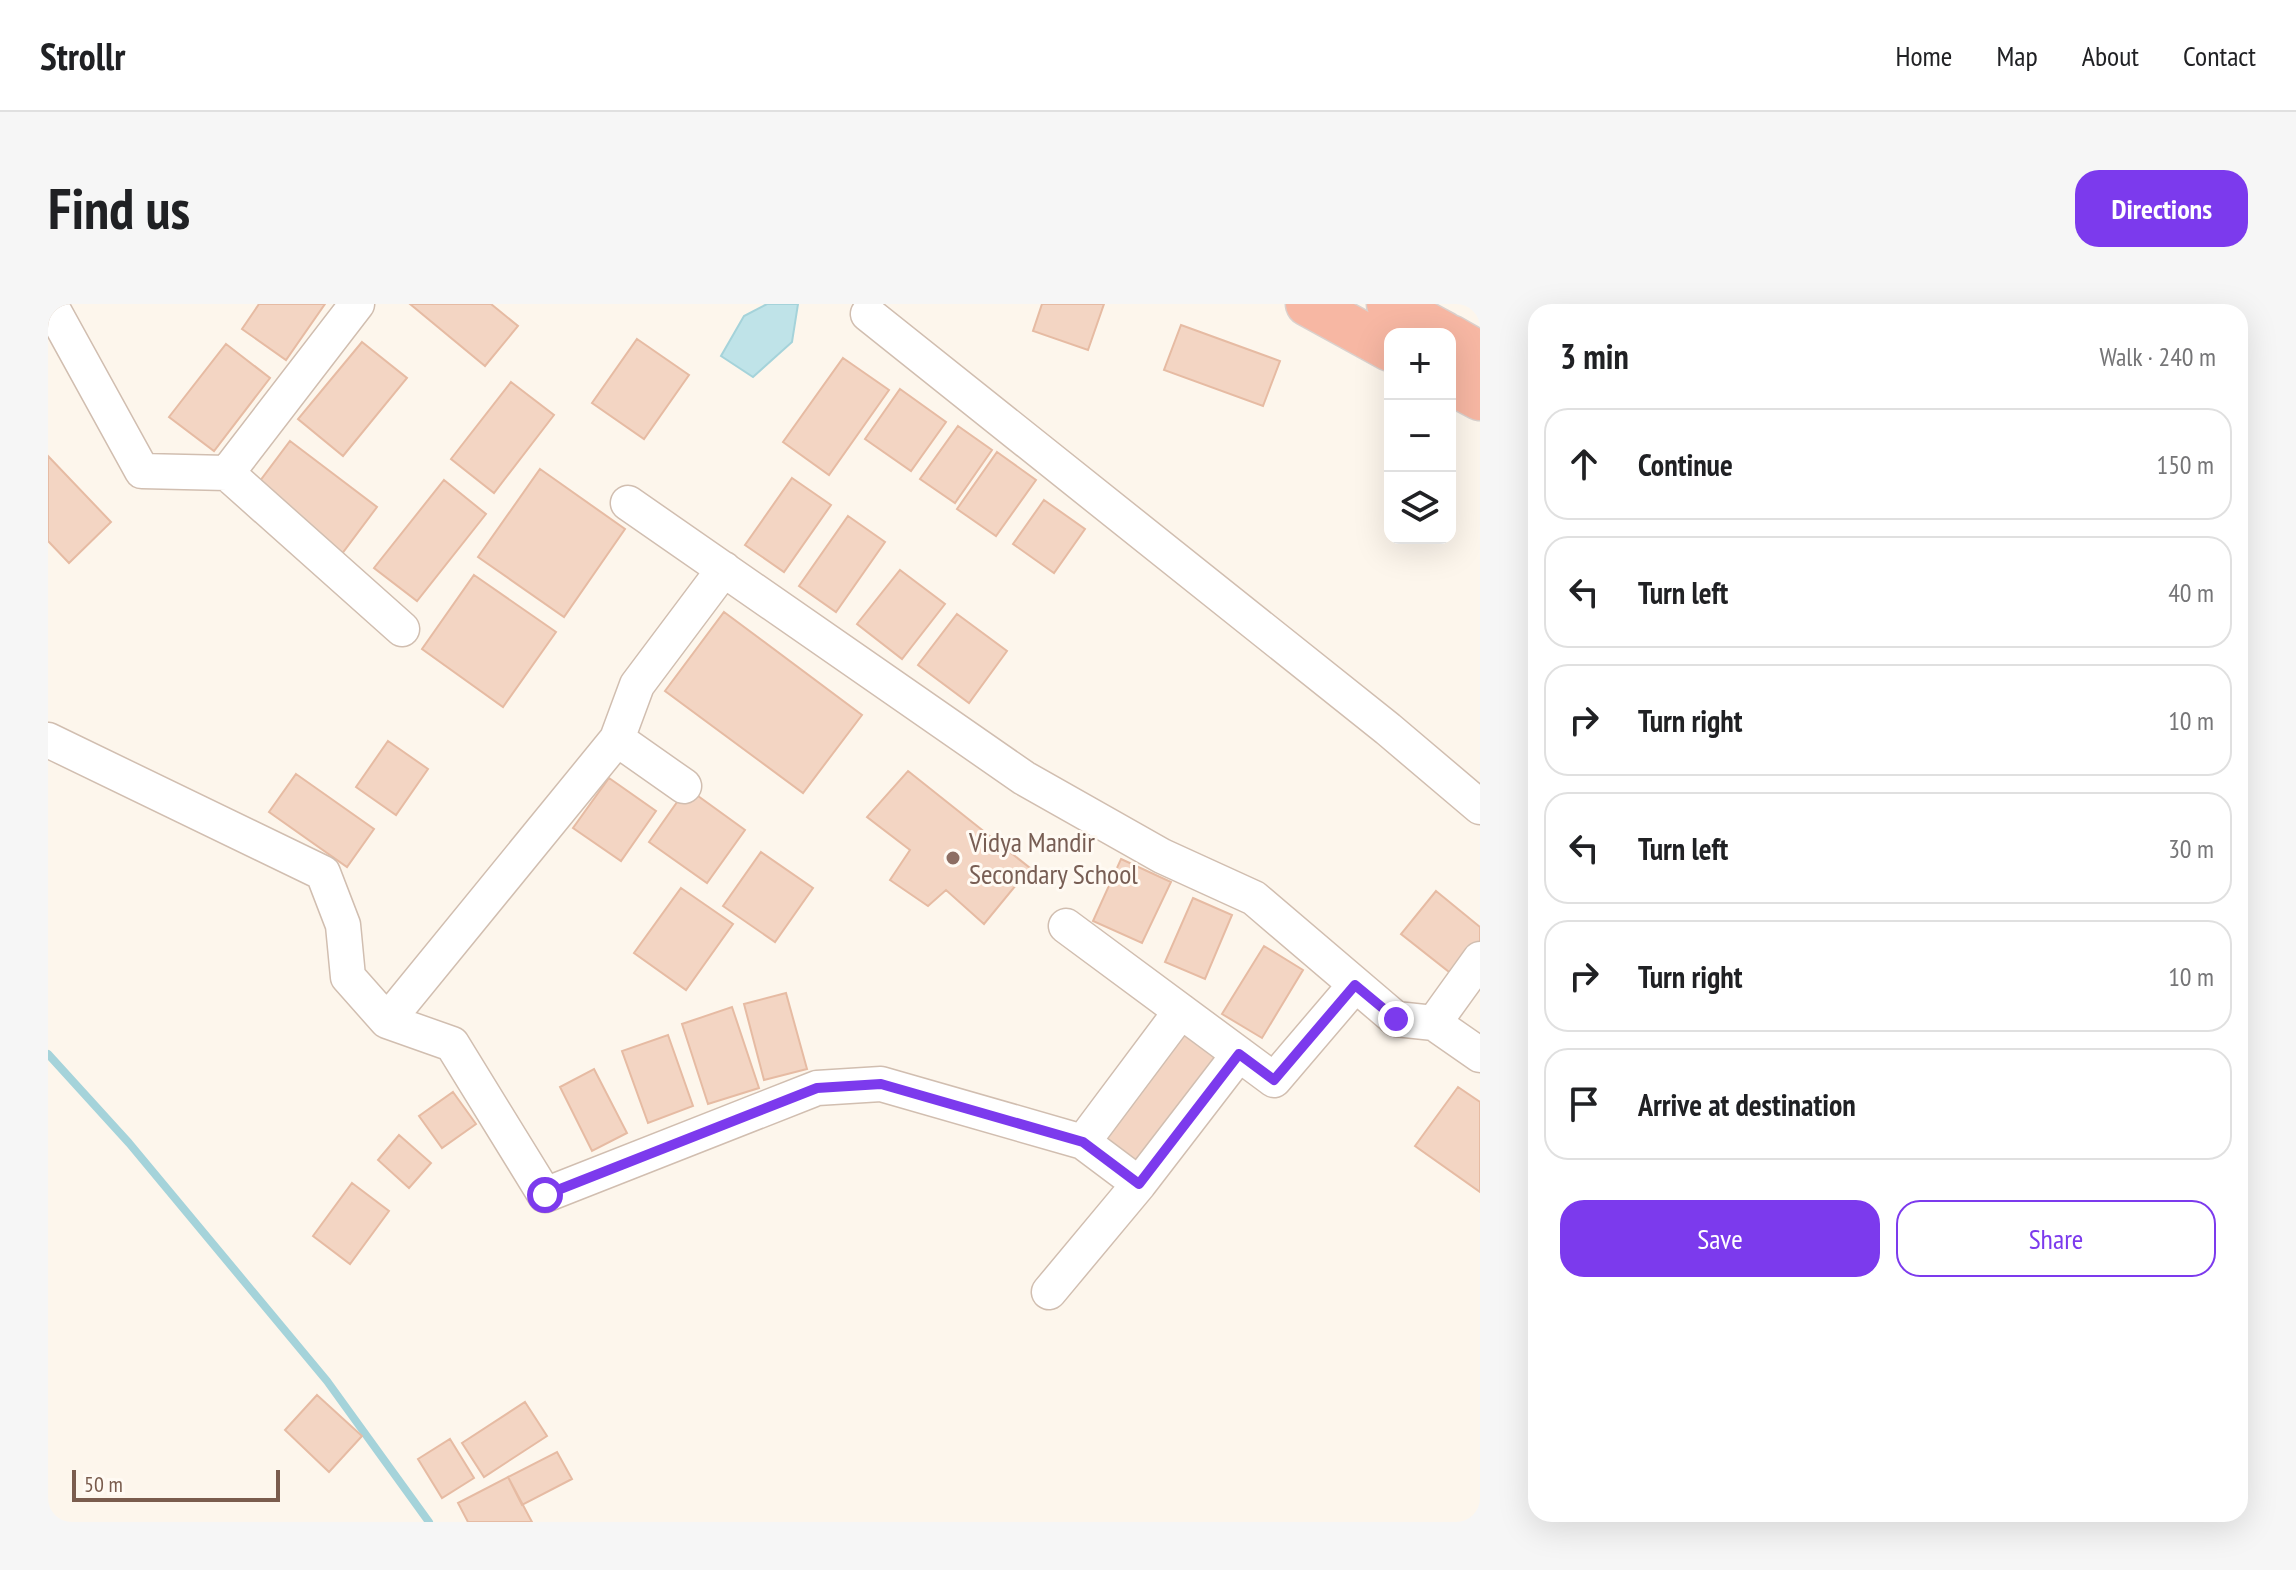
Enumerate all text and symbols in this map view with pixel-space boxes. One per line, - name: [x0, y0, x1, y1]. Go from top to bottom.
- text: Strollr: [40, 31, 125, 80]
- text: Home: [1896, 37, 1952, 74]
- text: Map: [1996, 37, 2038, 74]
- text: About: [2082, 37, 2139, 74]
- text: Contact: [2183, 37, 2256, 74]
- button: Directions: [2075, 170, 2248, 247]
- text: Find us: [48, 172, 190, 244]
- map controls: [1384, 328, 1456, 544]
- button: +: [1384, 328, 1456, 400]
- text: 3 min: [1560, 334, 1629, 378]
- text: Walk · 240 m: [2099, 340, 2216, 373]
- button: −: [1384, 400, 1456, 472]
- icon: ahead: [1562, 442, 1606, 486]
- text: Continue: [1638, 445, 1733, 484]
- text: 150 m: [2156, 448, 2214, 481]
- button: layers: [1384, 472, 1456, 544]
- icon: left: [1562, 570, 1606, 614]
- text: Turn left: [1638, 573, 1728, 612]
- text: 40 m: [2168, 576, 2214, 609]
- icon: right: [1562, 698, 1606, 742]
- text: Turn right: [1638, 701, 1742, 740]
- text: 10 m: [2168, 704, 2214, 737]
- place label: Vidya Mandir Secondary School: [968, 823, 1138, 892]
- icon: left: [1562, 826, 1606, 870]
- text: Turn left: [1638, 829, 1728, 868]
- text: 30 m: [2168, 832, 2214, 865]
- marker: Vidya Mandir Secondary School: [944, 849, 962, 867]
- icon: right: [1562, 954, 1606, 998]
- text: Turn right: [1638, 957, 1742, 996]
- text: 10 m: [2168, 960, 2214, 993]
- route end: [1378, 1001, 1414, 1037]
- icon: arrive: [1562, 1082, 1606, 1126]
- text: Arrive at destination: [1638, 1085, 1856, 1124]
- route start: [527, 1177, 563, 1213]
- button: Save: [1560, 1200, 1880, 1277]
- button: Share: [1896, 1200, 2216, 1277]
- scale bar: [72, 1466, 280, 1502]
- text: 50 m: [84, 1470, 123, 1498]

